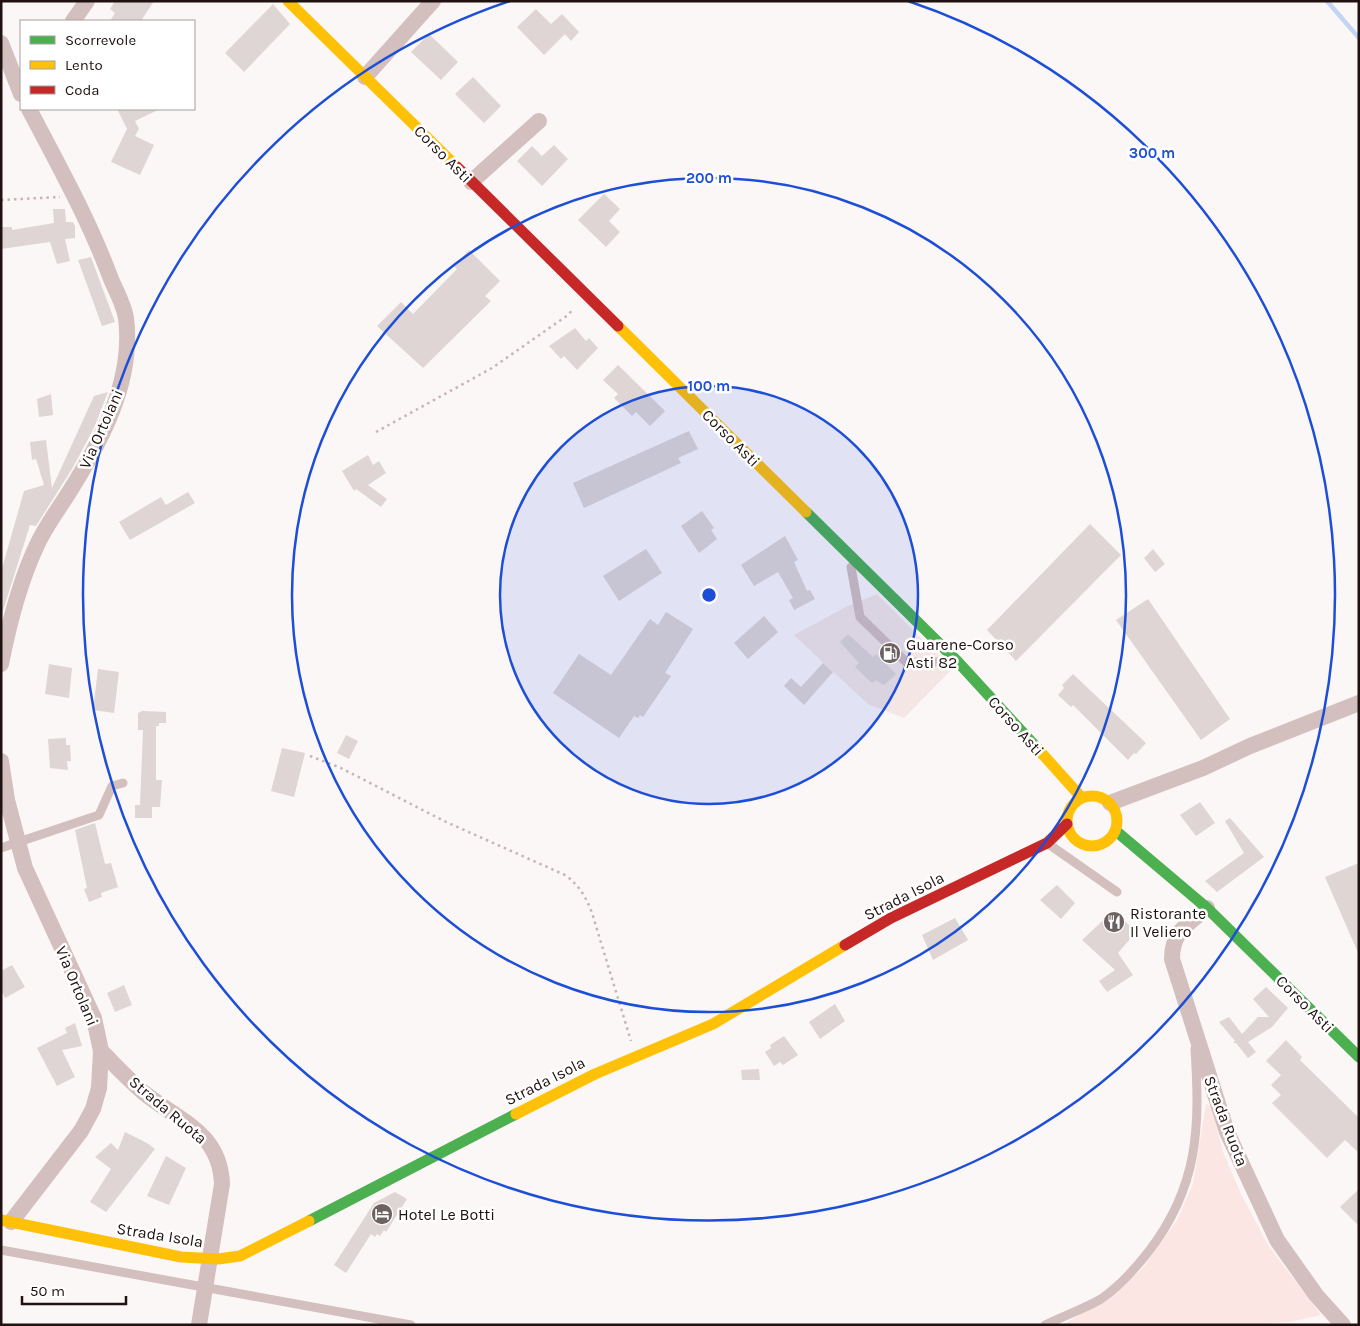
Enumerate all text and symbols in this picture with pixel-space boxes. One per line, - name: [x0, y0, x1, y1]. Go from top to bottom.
- legend: [20, 20, 195, 110]
- text: Scorrevole: [65, 31, 136, 49]
- text: Lento: [65, 56, 103, 74]
- text: Coda: [65, 81, 100, 99]
- street label: Corso Asti: [410, 121, 476, 187]
- text: 300 m: [1129, 144, 1175, 162]
- text: 200 m: [686, 169, 732, 187]
- text: 100 m: [688, 377, 730, 395]
- street label: Via Ortolani: [75, 386, 127, 472]
- street label: Corso Asti: [698, 405, 764, 471]
- centre of rings: [700, 586, 718, 604]
- place label: Guarene-Corso Asti 82: [906, 635, 1014, 672]
- fuel station icon: Guarene-Corso Asti 82: [878, 641, 902, 665]
- street label: Corso Asti: [984, 692, 1048, 760]
- street label: Strada Isola: [861, 868, 947, 924]
- place label: Ristorante Il Veliero: [1130, 904, 1206, 941]
- restaurant icon: Ristorante Il Veliero: [1102, 910, 1126, 934]
- street label: Via Ortolani: [52, 943, 102, 1029]
- street label: Corso Asti: [1272, 971, 1338, 1037]
- street label: Strada Isola: [502, 1053, 588, 1109]
- street label: Strada Ruota: [125, 1072, 211, 1148]
- street label: Strada Ruota: [1200, 1073, 1252, 1169]
- hotel icon: Hotel Le Botti: [370, 1202, 394, 1226]
- place label: Hotel Le Botti: [398, 1205, 495, 1224]
- street label: Strada Isola: [115, 1219, 205, 1251]
- scale bar: [22, 1274, 126, 1306]
- text: 50 m: [30, 1282, 65, 1300]

